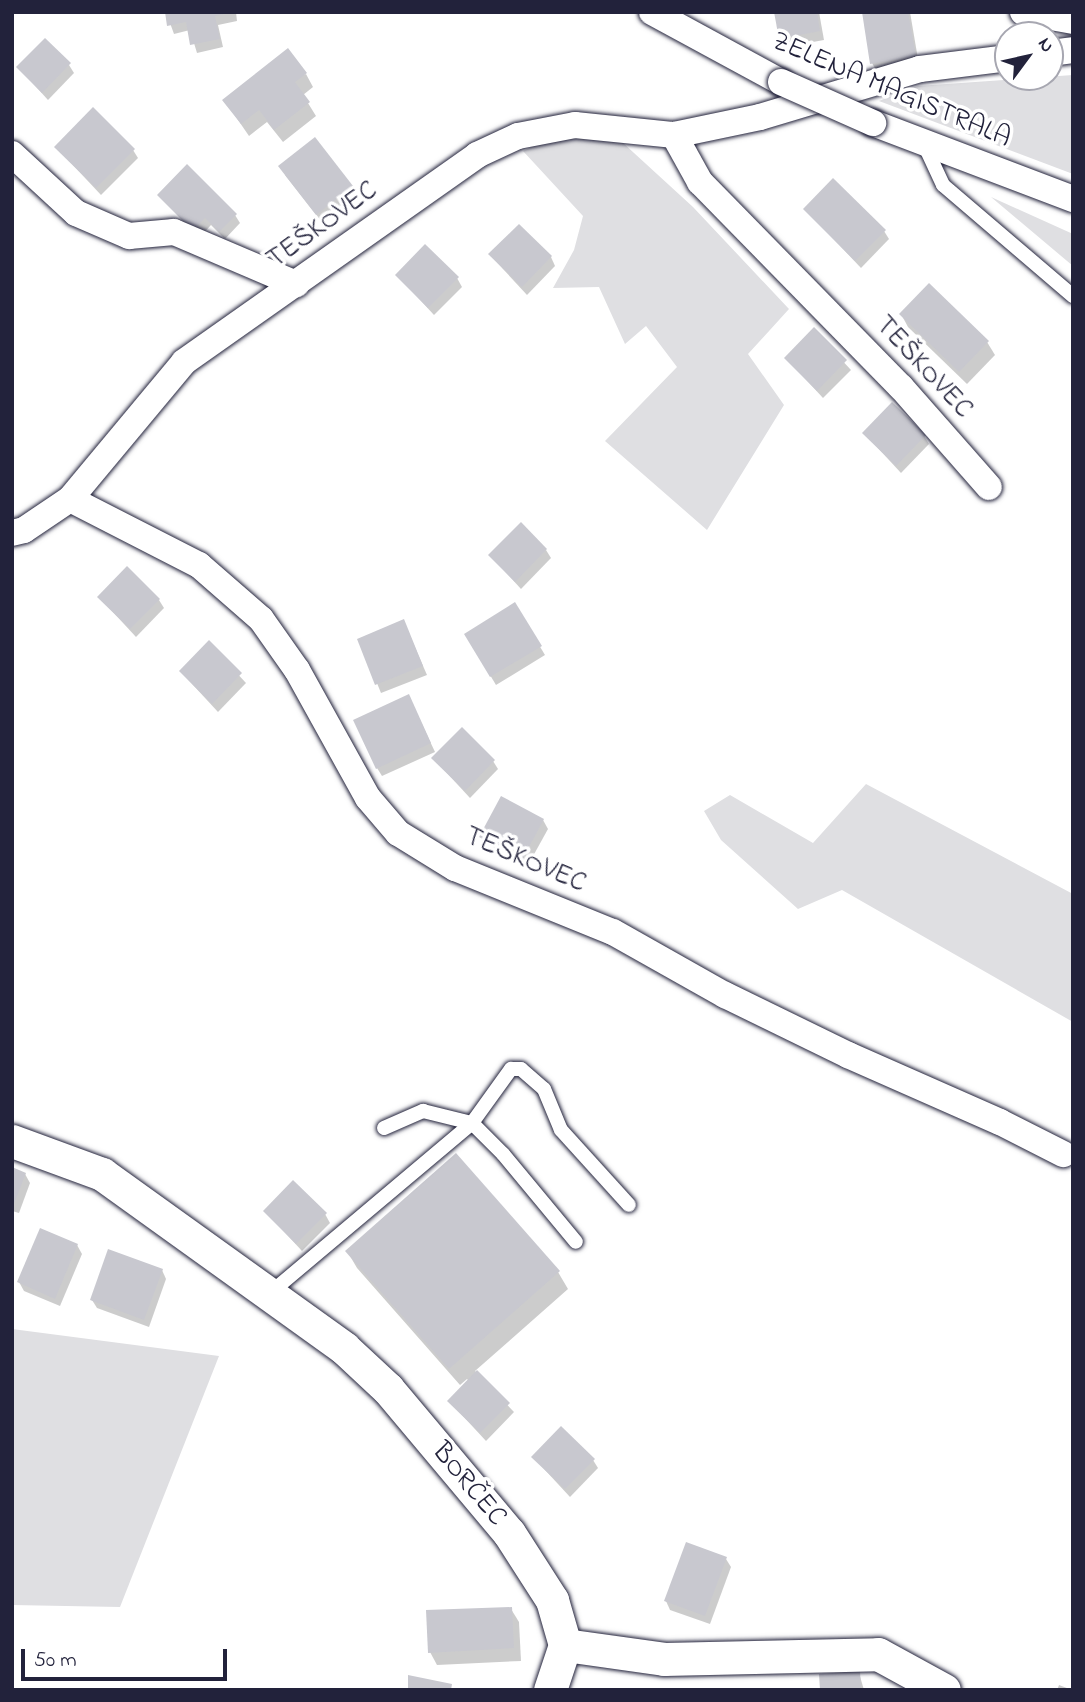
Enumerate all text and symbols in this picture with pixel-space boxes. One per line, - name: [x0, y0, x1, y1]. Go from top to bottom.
- north arrow: [994, 21, 1064, 91]
- street label: ZELENA MAGISTRALA: [767, 26, 1015, 156]
- text: N: [1031, 33, 1060, 58]
- street label: TEŠKOVEC: [261, 175, 385, 277]
- street label: TEŠKOVEC: [867, 310, 979, 426]
- street label: TEŠKOVEC: [459, 820, 591, 902]
- street label: BORČEC: [423, 1436, 513, 1534]
- scale bar: [24, 1636, 231, 1680]
- text: 50 m: [34, 1646, 77, 1676]

